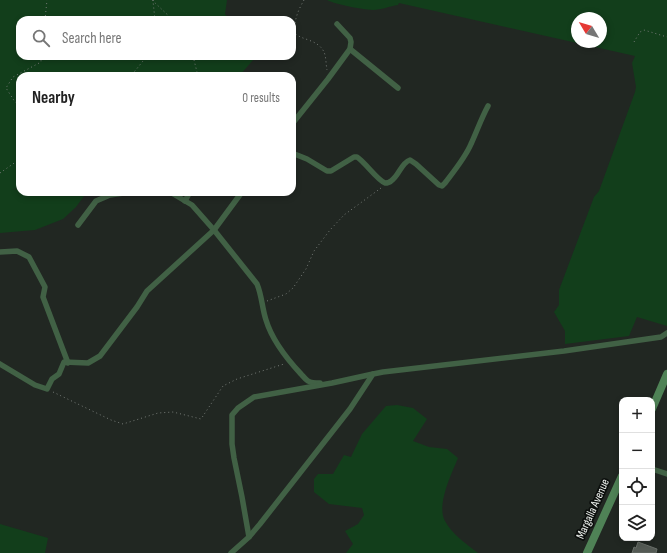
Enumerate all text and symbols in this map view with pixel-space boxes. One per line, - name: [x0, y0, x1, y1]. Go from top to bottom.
- north arrow: [571, 12, 607, 48]
- search box: [16, 16, 296, 60]
- icon: search: [30, 27, 52, 49]
- text: Search here: [62, 29, 122, 48]
- text: Nearby: [32, 88, 75, 108]
- text: 0 results: [242, 90, 280, 106]
- map controls: [619, 397, 655, 541]
- button: +: [619, 397, 655, 433]
- button: −: [619, 433, 655, 469]
- button: locate: [619, 469, 655, 505]
- street label: Margalla Avenue: [573, 476, 613, 541]
- button: layers: [619, 505, 655, 541]

